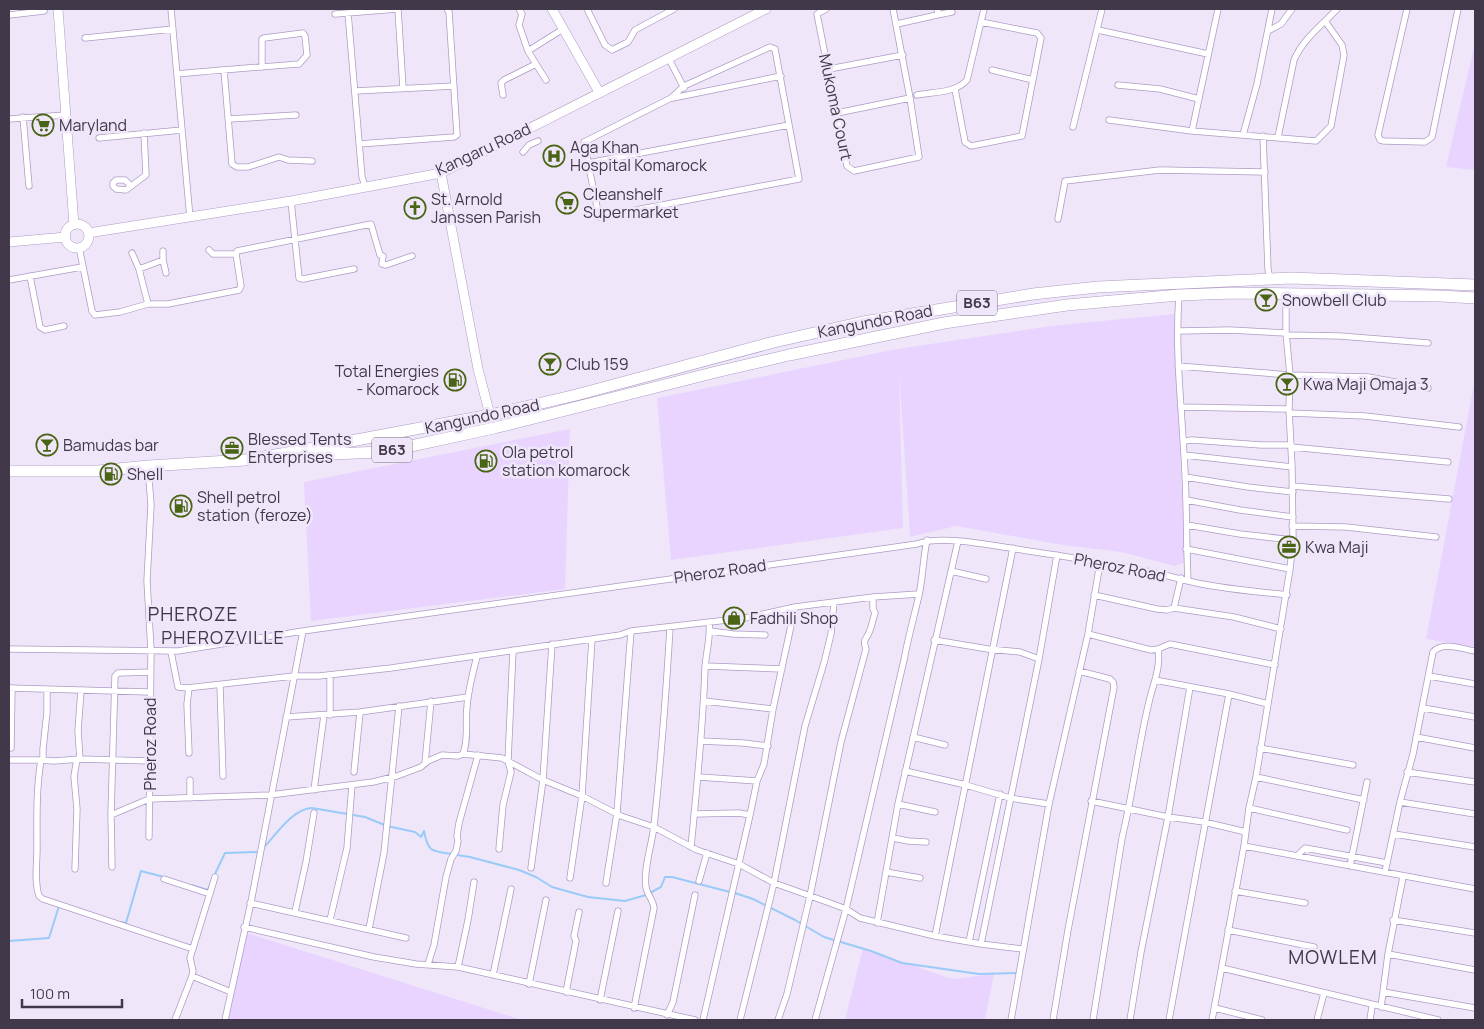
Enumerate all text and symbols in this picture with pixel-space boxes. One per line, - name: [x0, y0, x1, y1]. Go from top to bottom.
- street label: Mukoma Court: [814, 52, 858, 162]
- supermarket icon: Maryland: [31, 113, 55, 137]
- place label: Maryland: [59, 114, 127, 136]
- street label: Kangaru Road: [432, 117, 534, 181]
- place label: Aga Khan Hospital Komarock: [570, 136, 708, 176]
- hospital icon: Aga Khan Hospital Komarock: [542, 144, 566, 168]
- place label: Cleanshelf Supermarket: [583, 183, 679, 223]
- place label: St. Arnold Janssen Parish: [431, 188, 541, 228]
- supermarket icon: Cleanshelf Supermarket: [555, 191, 579, 215]
- church icon: St. Arnold Janssen Parish: [403, 196, 427, 220]
- bar icon: Snowbell Club: [1254, 288, 1278, 312]
- place label: Snowbell Club: [1282, 289, 1386, 311]
- road number: B63: [957, 290, 997, 316]
- street label: Kangundo Road: [816, 299, 934, 343]
- bar icon: Club 159: [538, 352, 562, 376]
- place label: Club 159: [566, 353, 629, 375]
- place label: Total Energies - Komarock: [335, 360, 440, 400]
- fuel station icon: Total Energies - Komarock: [443, 368, 467, 392]
- bar icon: Kwa Maji Omaja 3: [1275, 372, 1299, 396]
- place label: Kwa Maji Omaja 3: [1303, 373, 1429, 395]
- street label: Kangundo Road: [423, 393, 541, 439]
- place label: Blessed Tents Enterprises: [248, 428, 351, 468]
- bar icon: Bamudas bar: [35, 433, 59, 457]
- place label: Bamudas bar: [63, 434, 159, 456]
- office icon: Blessed Tents Enterprises: [220, 436, 244, 460]
- road number: B63: [372, 438, 412, 462]
- place label: Ola petrol station komarock: [502, 441, 631, 481]
- fuel station icon: Ola petrol station komarock: [474, 449, 498, 473]
- fuel station icon: Shell: [99, 462, 123, 486]
- place label: Shell: [127, 463, 163, 485]
- place label: Shell petrol station (feroze): [197, 486, 313, 526]
- fuel station icon: Shell petrol station (feroze): [169, 494, 193, 518]
- office icon: Kwa Maji: [1277, 535, 1301, 559]
- place label: Kwa Maji: [1305, 536, 1368, 558]
- street label: Pheroz Road: [1072, 547, 1168, 587]
- street label: Pheroz Road: [672, 554, 768, 588]
- district label: PHEROZE: [148, 601, 238, 627]
- shop icon: Fadhili Shop: [722, 606, 746, 630]
- place label: Fadhili Shop: [750, 607, 838, 629]
- district label: PHEROZVILLE: [161, 625, 285, 649]
- street label: Pheroz Road: [139, 698, 161, 790]
- district label: MOWLEM: [1288, 944, 1378, 970]
- scale bar: [22, 976, 122, 1008]
- text: 100 m: [30, 983, 70, 1004]

